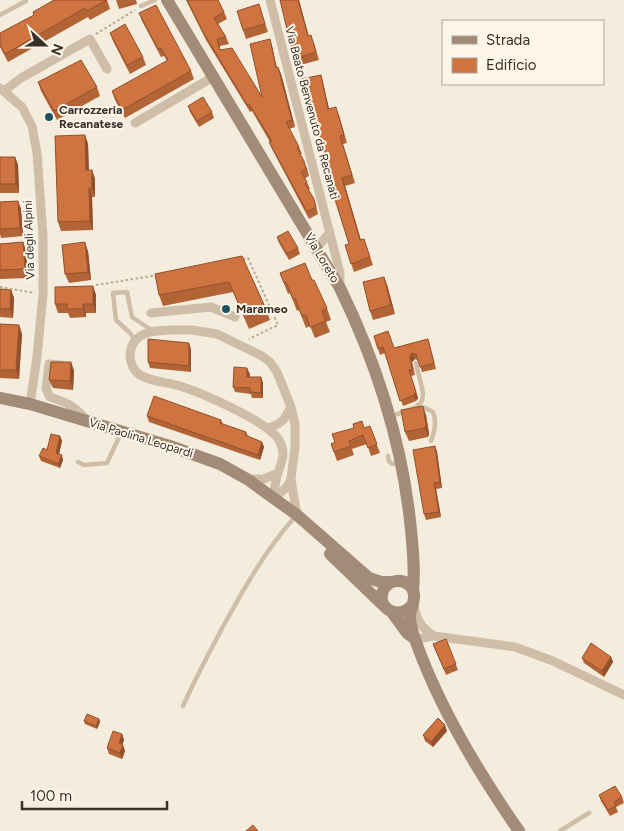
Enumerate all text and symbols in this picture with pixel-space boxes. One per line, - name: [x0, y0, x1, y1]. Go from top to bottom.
- north arrow: [20, 20, 70, 70]
- legend: [442, 20, 604, 85]
- street label: Via Beato Benvenuto da Recanati: [282, 25, 342, 201]
- text: Strada: [486, 31, 530, 49]
- text: N: [47, 41, 67, 58]
- text: Edificio: [486, 56, 537, 74]
- place label: Carrozzeria Recanatese: [59, 103, 124, 131]
- marker: Carrozzeria Recanatese: [43, 111, 55, 123]
- street label: Via degli Alpini: [21, 200, 37, 280]
- street label: Via Loreto: [302, 231, 342, 285]
- place label: Marameo: [236, 302, 288, 316]
- marker: Marameo: [220, 303, 232, 315]
- street label: Via Paolina Leopardi: [87, 415, 195, 461]
- scale bar: [22, 778, 168, 810]
- text: 100 m: [30, 787, 72, 805]

